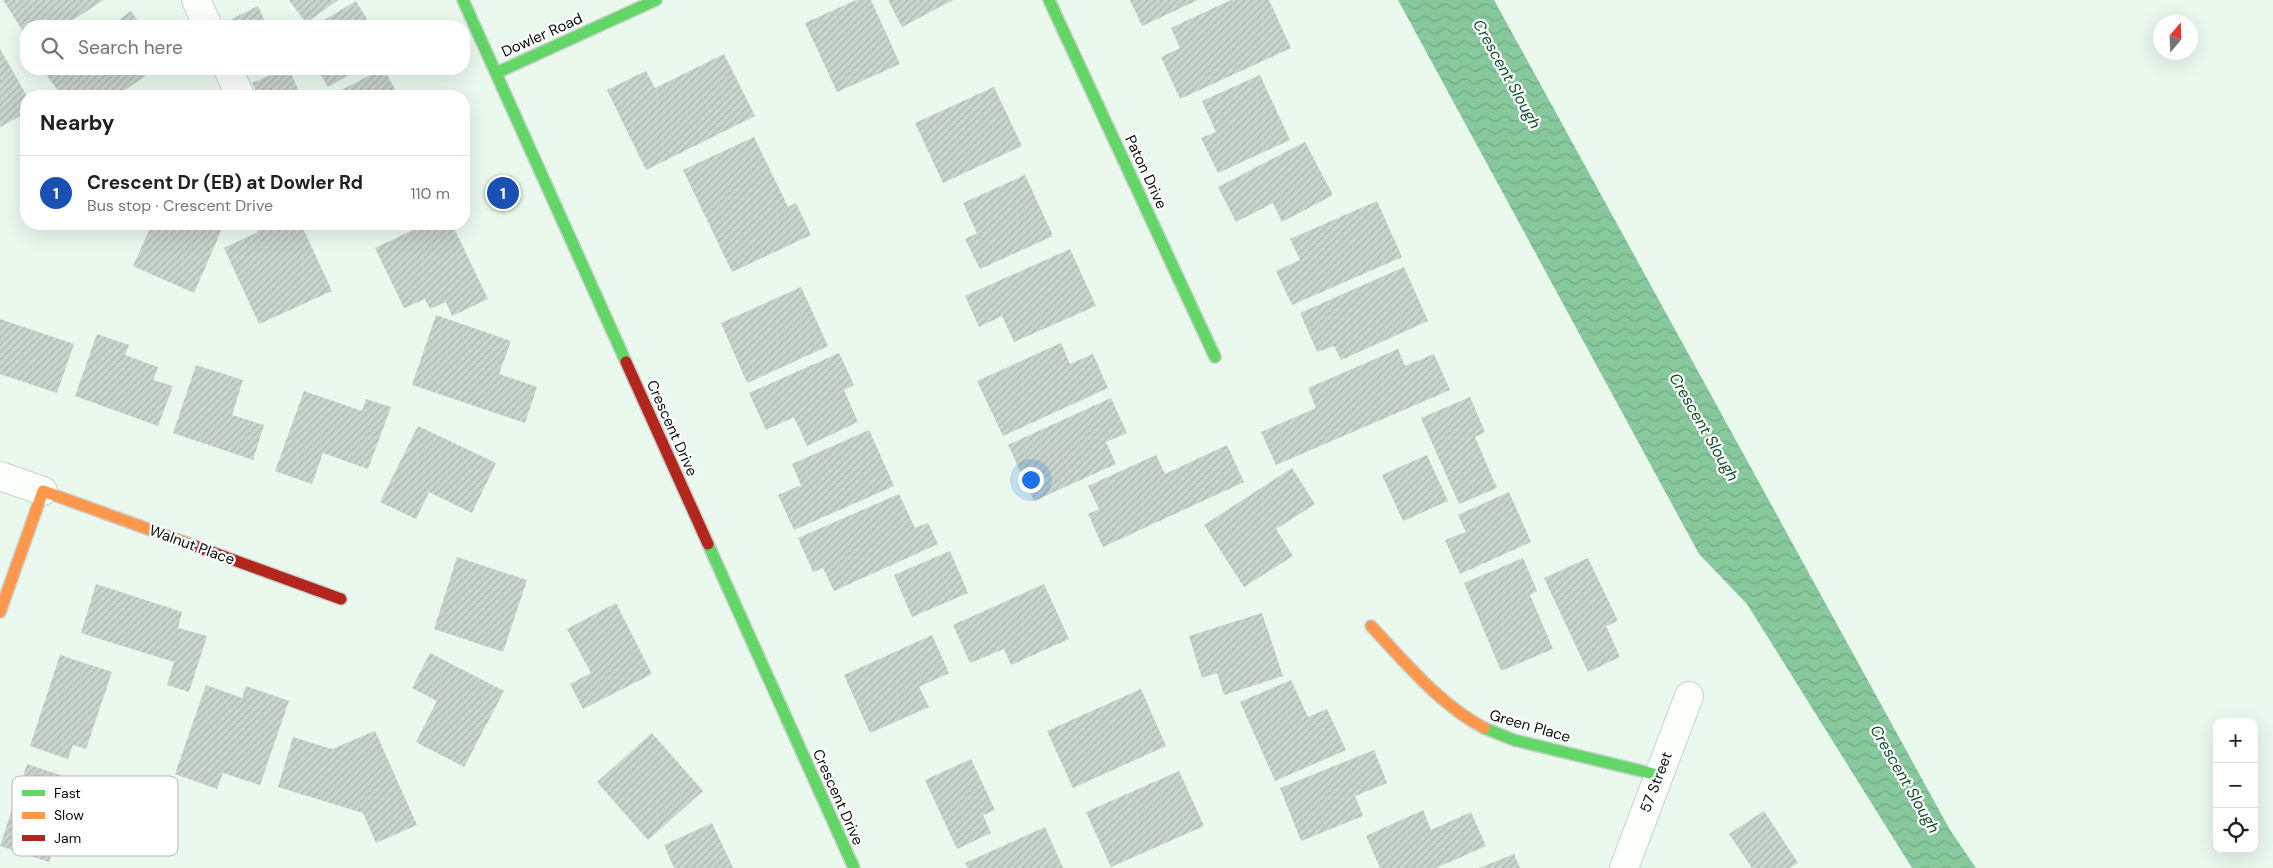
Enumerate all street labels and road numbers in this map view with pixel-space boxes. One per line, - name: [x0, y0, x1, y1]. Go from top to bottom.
- street label: Dowler Road: [498, 8, 586, 62]
- street label: Paton Drive: [1120, 132, 1172, 212]
- street label: Crescent Drive: [642, 377, 702, 479]
- street label: Walnut Place: [146, 520, 238, 570]
- street label: Green Place: [1487, 705, 1573, 747]
- street label: Crescent Drive: [808, 746, 868, 848]
- street label: 57 Street: [1635, 749, 1677, 815]

